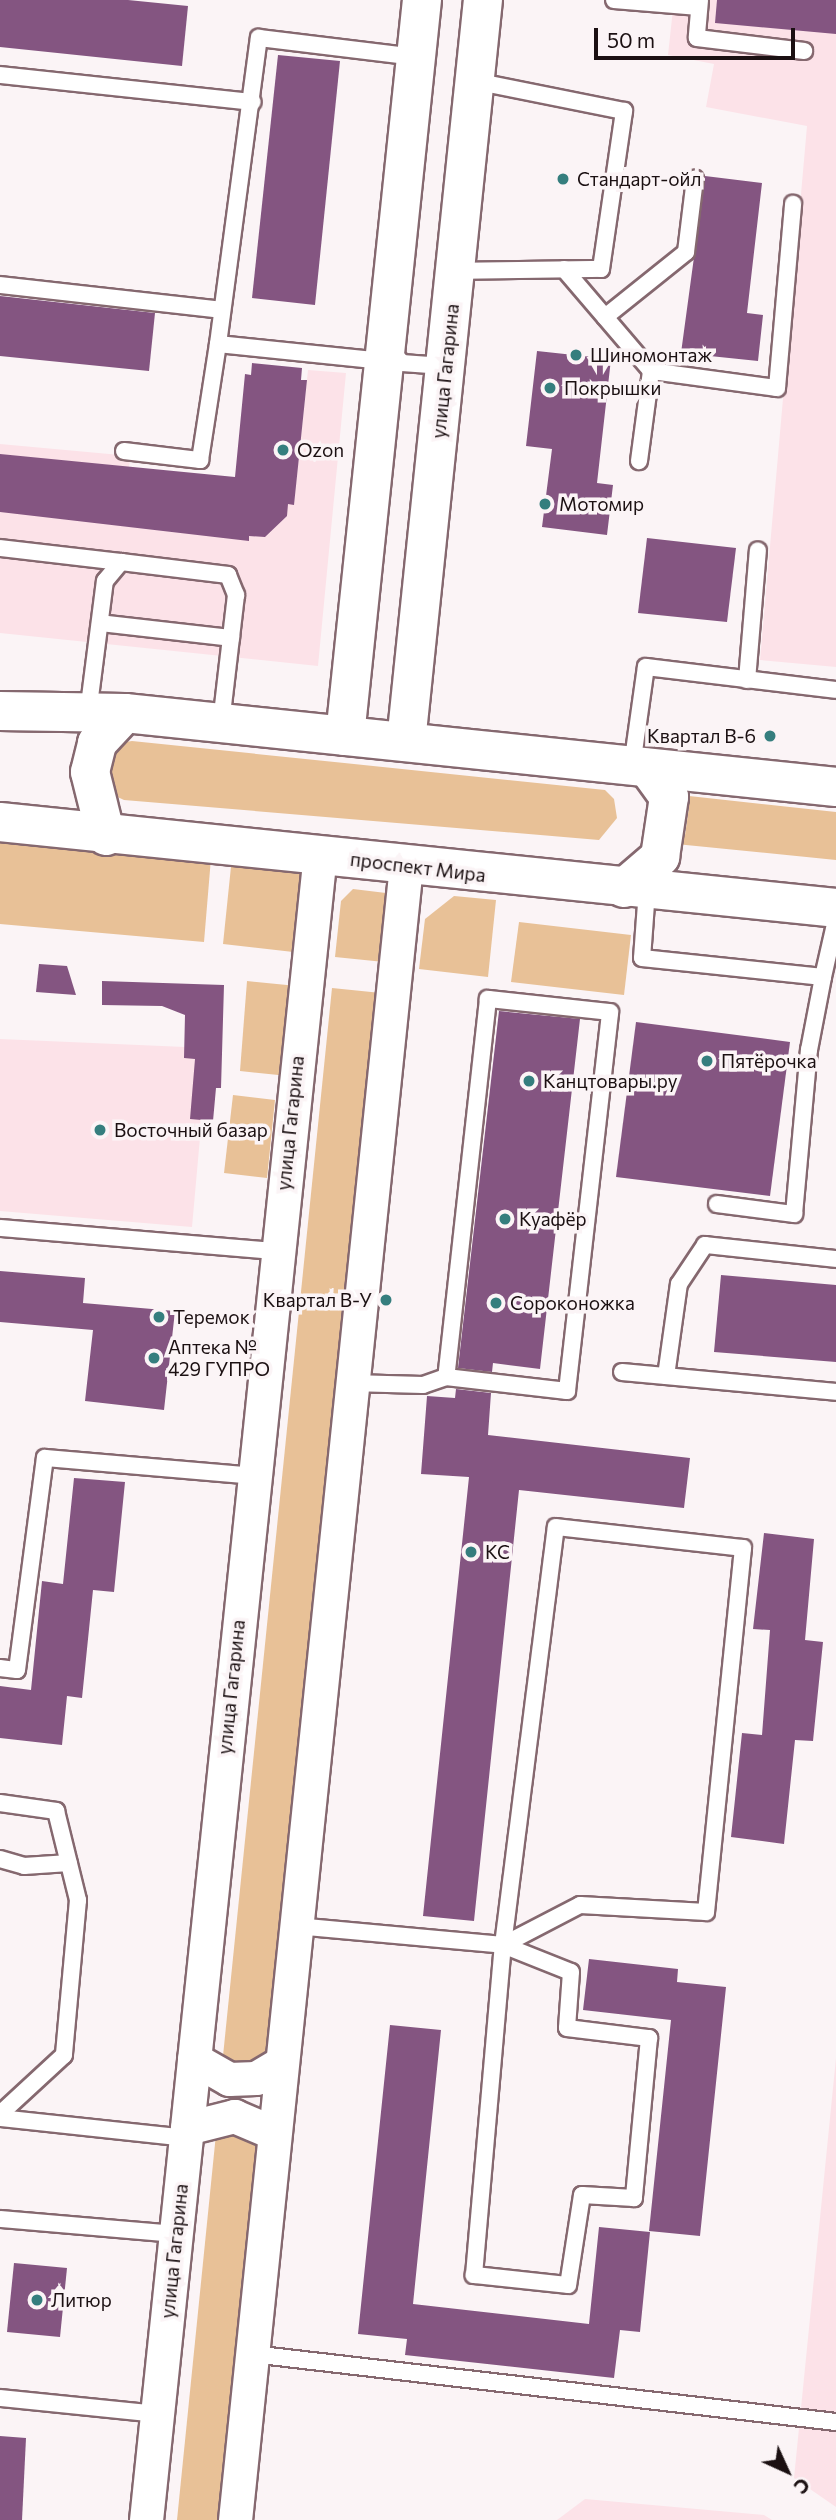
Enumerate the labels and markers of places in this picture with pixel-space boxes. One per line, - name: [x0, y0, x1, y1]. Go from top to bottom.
- place label: Стандарт-ойл: [577, 168, 701, 190]
- marker: Стандарт-ойл: [555, 171, 571, 187]
- place label: Шиномонтаж: [590, 344, 712, 366]
- marker: Шиномонтаж: [568, 347, 584, 363]
- place label: Покрышки: [564, 377, 661, 399]
- marker: Покрышки: [542, 380, 558, 396]
- place label: Ozon: [297, 439, 344, 461]
- marker: Ozon: [275, 442, 291, 458]
- place label: Мотомир: [559, 493, 644, 515]
- marker: Мотомир: [537, 496, 553, 512]
- place label: Квартал В-6: [647, 725, 756, 747]
- marker: Квартал В-6: [762, 728, 778, 744]
- place label: Пятёрочка: [721, 1050, 817, 1072]
- marker: Пятёрочка: [699, 1053, 715, 1069]
- place label: Канцтовары.ру: [543, 1070, 678, 1092]
- marker: Канцтовары.ру: [521, 1073, 537, 1089]
- place label: Восточный базар: [114, 1119, 268, 1141]
- marker: Восточный базар: [92, 1122, 108, 1138]
- place label: Куафёр: [519, 1208, 587, 1230]
- marker: Куафёр: [497, 1211, 513, 1227]
- place label: Квартал В-У: [263, 1289, 372, 1311]
- marker: Квартал В-У: [378, 1292, 394, 1308]
- place label: Сороконожка: [510, 1292, 635, 1314]
- marker: Сороконожка: [488, 1295, 504, 1311]
- place label: Теремок: [173, 1306, 250, 1328]
- marker: Теремок: [151, 1309, 167, 1325]
- place label: Аптека № 429 ГУПРО: [168, 1336, 270, 1380]
- marker: Аптека № 429 ГУПРО: [146, 1350, 162, 1366]
- place label: КС: [485, 1541, 510, 1563]
- marker: КС: [463, 1544, 479, 1560]
- place label: Литюр: [51, 2289, 112, 2311]
- marker: Литюр: [29, 2292, 45, 2308]

